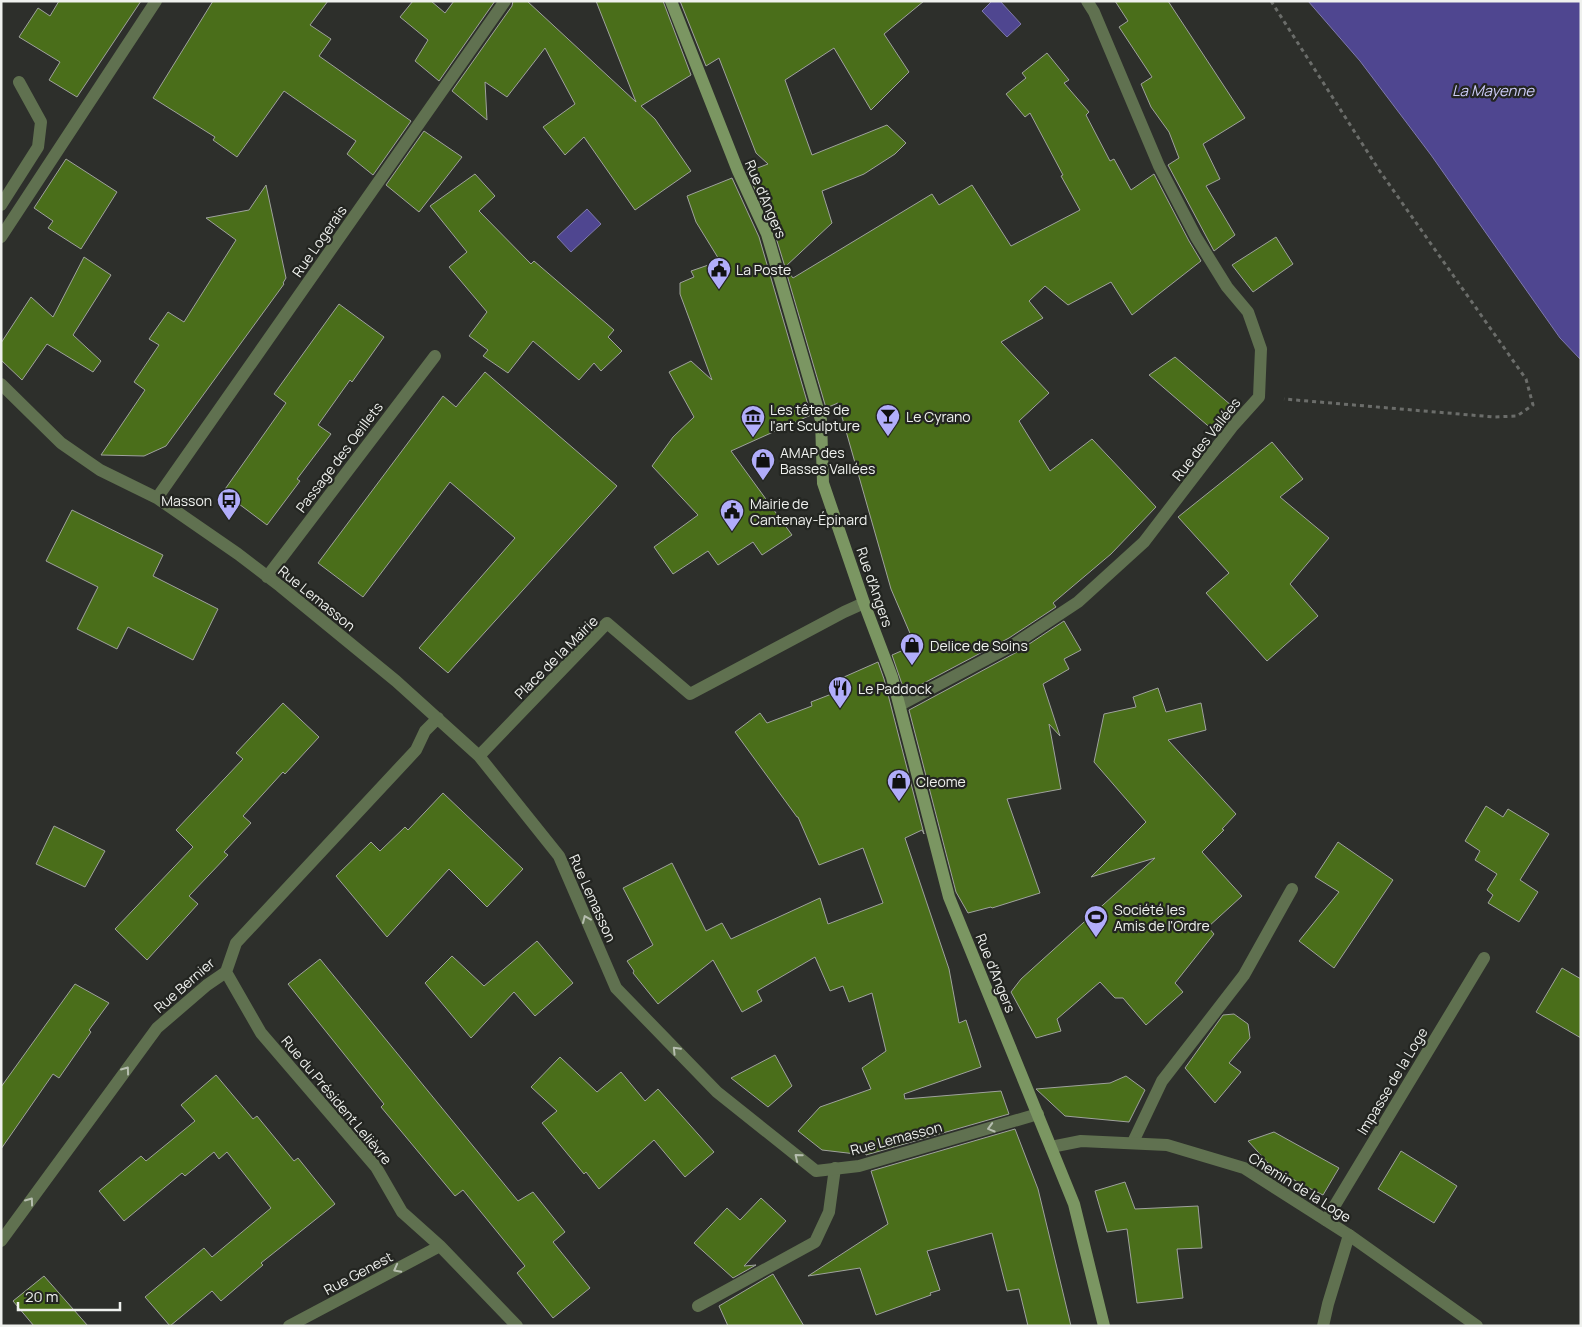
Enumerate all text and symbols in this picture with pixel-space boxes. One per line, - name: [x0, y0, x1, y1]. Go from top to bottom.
- water label: La Mayenne: [1452, 80, 1535, 101]
- street label: Rue d'Angers: [741, 157, 791, 241]
- street label: Rue Logerais: [287, 201, 351, 281]
- public building icon: La Poste: [706, 256, 732, 290]
- place label: La Poste: [736, 260, 791, 279]
- street label: Rue des Vallées: [1168, 394, 1244, 484]
- street label: Passage des Oeillets: [291, 398, 387, 516]
- place label: Les têtes de l'art Sculpture: [770, 400, 860, 435]
- bar icon: Le Cyrano: [875, 403, 901, 437]
- museum icon: Les têtes de l'art Sculpture: [740, 404, 766, 438]
- place label: Le Cyrano: [906, 407, 971, 426]
- place label: AMAP des Basses Vallées: [780, 443, 875, 478]
- shop icon: AMAP des Basses Vallées: [750, 447, 776, 481]
- bus stop icon: Masson: [216, 487, 242, 521]
- place label: Masson: [161, 491, 212, 510]
- place label: Mairie de Cantenay-Épinard: [750, 494, 867, 529]
- public building icon: Mairie de Cantenay-Épinard: [719, 498, 745, 532]
- street label: Rue d'Angers: [852, 544, 898, 630]
- street label: Rue Lemasson: [274, 561, 360, 635]
- street label: Place de la Mairie: [510, 611, 602, 703]
- shop icon: Delice de Soins: [899, 632, 925, 666]
- place label: Delice de Soins: [930, 636, 1028, 655]
- restaurant icon: Le Paddock: [827, 675, 853, 709]
- place label: Le Paddock: [858, 679, 933, 698]
- shop icon: Cleome: [886, 768, 912, 802]
- place label: Cleome: [916, 772, 966, 791]
- street label: Rue Lemasson: [565, 851, 621, 945]
- place label: Société les Amis de l'Ordre: [1114, 900, 1210, 935]
- sports icon: Société les Amis de l'Ordre: [1083, 904, 1109, 938]
- one-way arrow: [581, 915, 592, 924]
- street label: Rue d'Angers: [972, 931, 1020, 1015]
- street label: Rue Bernier: [150, 953, 218, 1017]
- street label: Impasse de la Loge: [1352, 1024, 1432, 1138]
- street label: Rue du Président Lelièvre: [277, 1032, 397, 1168]
- one-way arrow: [673, 1047, 682, 1056]
- one-way arrow: [120, 1066, 129, 1076]
- street label: Rue Lemasson: [848, 1117, 944, 1159]
- one-way arrow: [987, 1122, 995, 1132]
- street label: Chemin de la Loge: [1245, 1148, 1355, 1226]
- one-way arrow: [795, 1155, 804, 1163]
- one-way arrow: [24, 1197, 33, 1207]
- street label: Rue Genest: [320, 1247, 396, 1299]
- one-way arrow: [393, 1263, 402, 1273]
- scale bar: [18, 1280, 120, 1312]
- text: 20 m: [25, 1286, 58, 1307]

